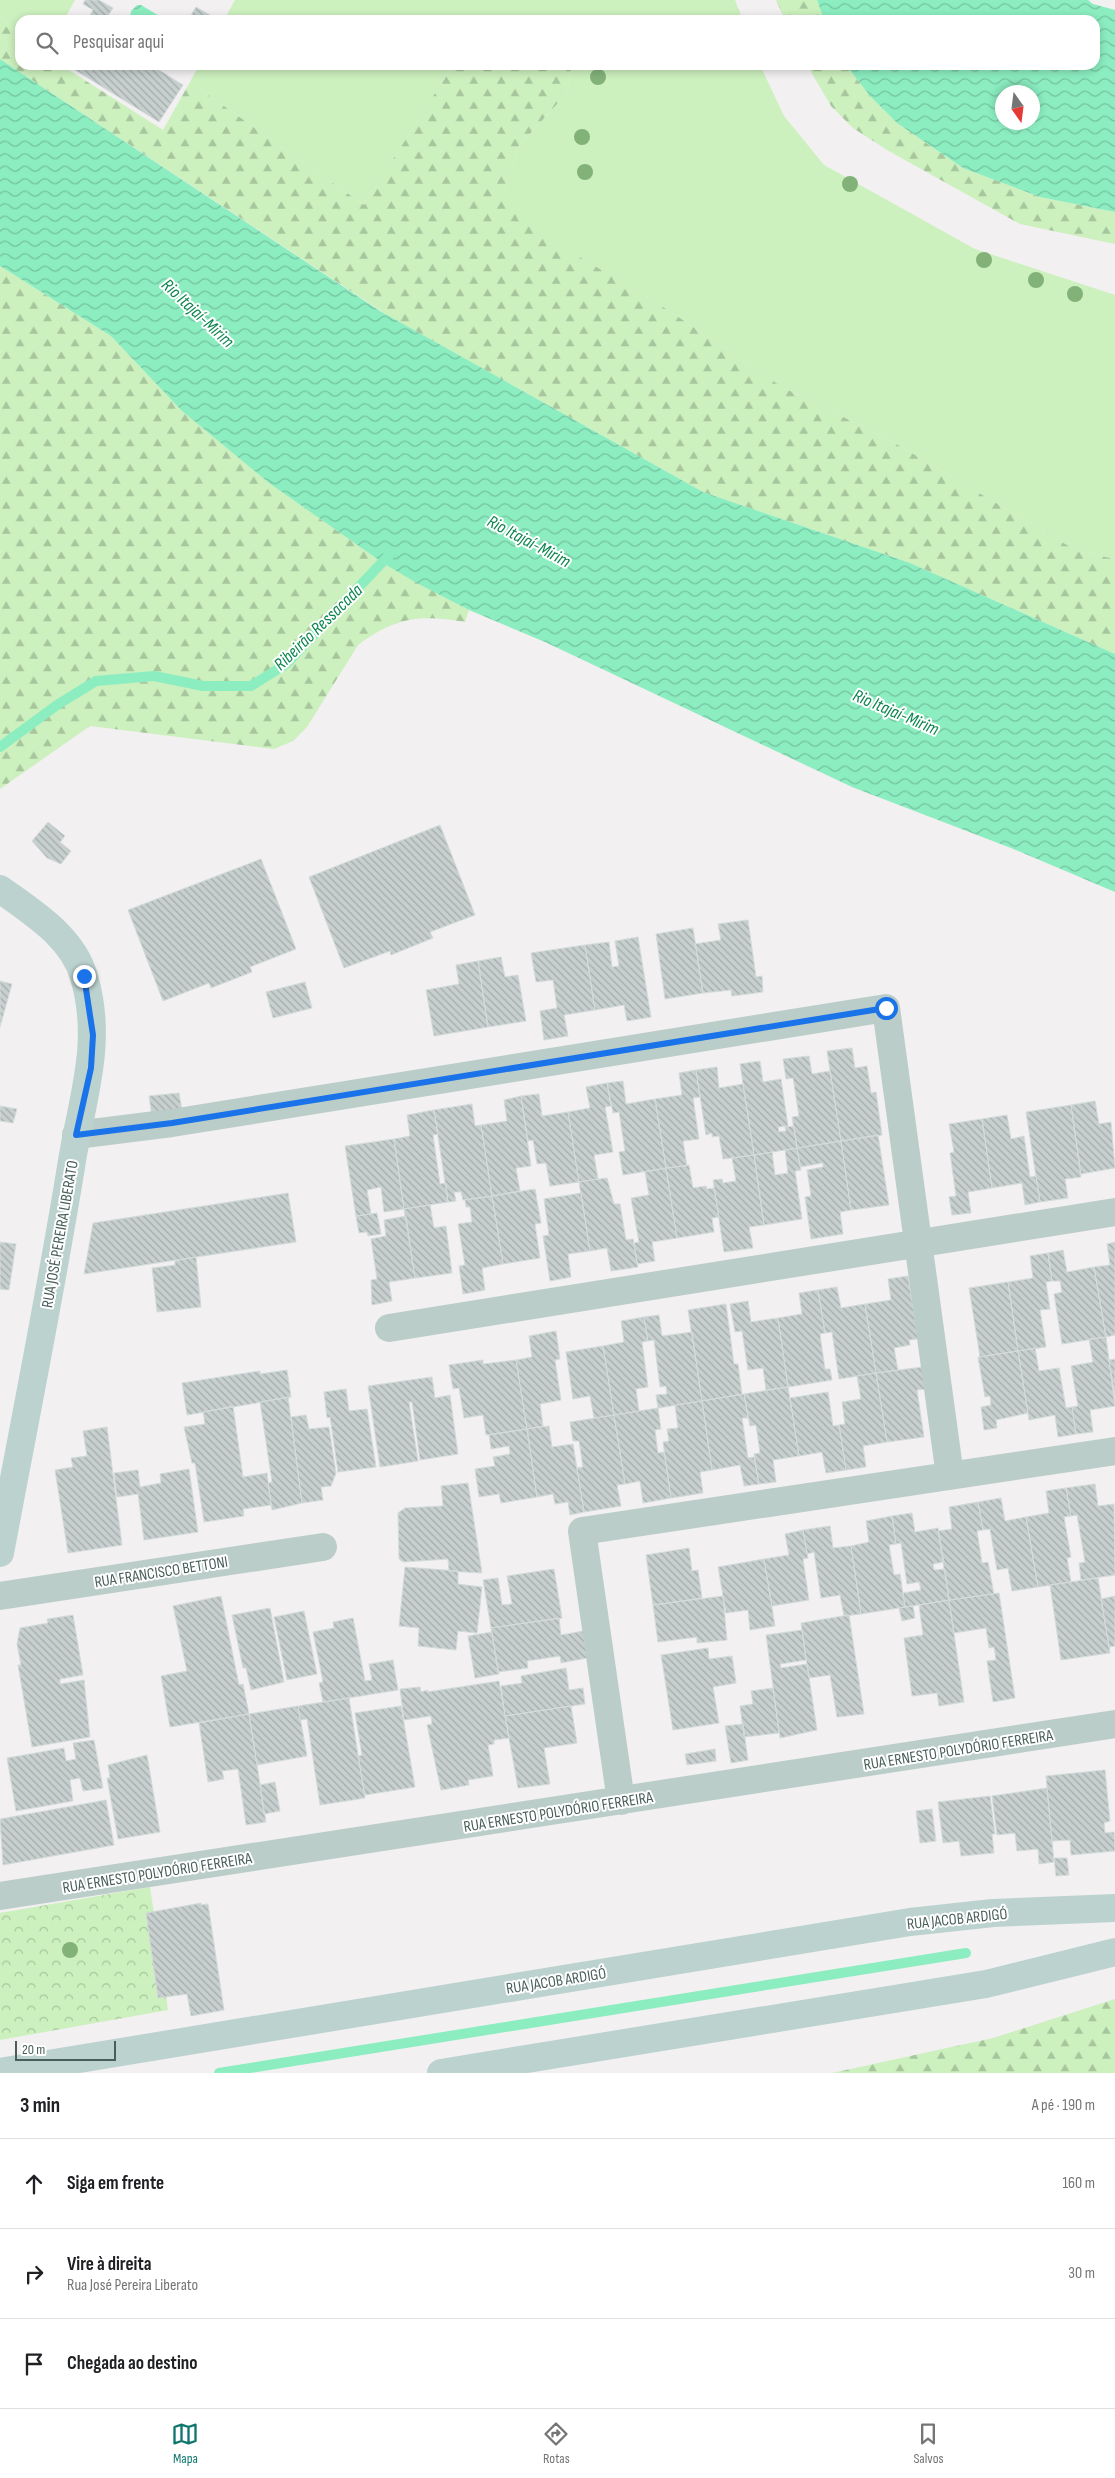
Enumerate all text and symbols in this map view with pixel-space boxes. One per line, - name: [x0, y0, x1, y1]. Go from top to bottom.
- search box: [15, 15, 1100, 70]
- icon: search: [33, 29, 61, 57]
- text: Pesquisar aqui: [73, 31, 164, 54]
- north arrow: [995, 85, 1040, 130]
- water label: Rio Itajaí-Mirim: [157, 275, 238, 352]
- water label: Rio Itajaí-Mirim: [484, 511, 574, 572]
- water label: Ribeirão Ressacada: [270, 579, 368, 675]
- water label: Rio Itajaí-Mirim: [850, 685, 942, 740]
- route end: [73, 965, 96, 988]
- route start: [875, 997, 898, 1020]
- street label: RUA JOSÉ PEREIRA LIBERATO: [38, 1159, 83, 1309]
- street label: RUA FRANCISCO BETTONI: [93, 1553, 229, 1592]
- street label: RUA ERNESTO POLYDÓRIO FERREIRA: [862, 1726, 1054, 1775]
- street label: RUA ERNESTO POLYDÓRIO FERREIRA: [462, 1788, 654, 1837]
- street label: RUA ERNESTO POLYDÓRIO FERREIRA: [61, 1849, 253, 1898]
- street label: RUA JACOB ARDIGÓ: [906, 1905, 1008, 1934]
- street label: RUA JACOB ARDIGÓ: [505, 1964, 608, 1999]
- scale bar: [15, 2038, 116, 2061]
- text: 20 m: [22, 2041, 45, 2058]
- text: 3 min: [20, 2093, 60, 2118]
- text: A pé · 190 m: [1032, 2096, 1095, 2115]
- icon: ahead: [20, 2170, 48, 2198]
- text: Siga em frente: [67, 2172, 164, 2195]
- text: 160 m: [1062, 2174, 1095, 2193]
- text: Vire à direita: [67, 2253, 151, 2276]
- icon: right: [20, 2260, 48, 2288]
- text: 30 m: [1068, 2264, 1095, 2283]
- text: Rua José Pereira Liberato: [67, 2276, 198, 2295]
- icon: arrive: [20, 2350, 48, 2378]
- text: Chegada ao destino: [67, 2352, 197, 2375]
- tab: Mapa: [171, 2420, 199, 2467]
- tab: Rotas: [542, 2420, 570, 2467]
- tab: Salvos: [913, 2420, 944, 2467]

